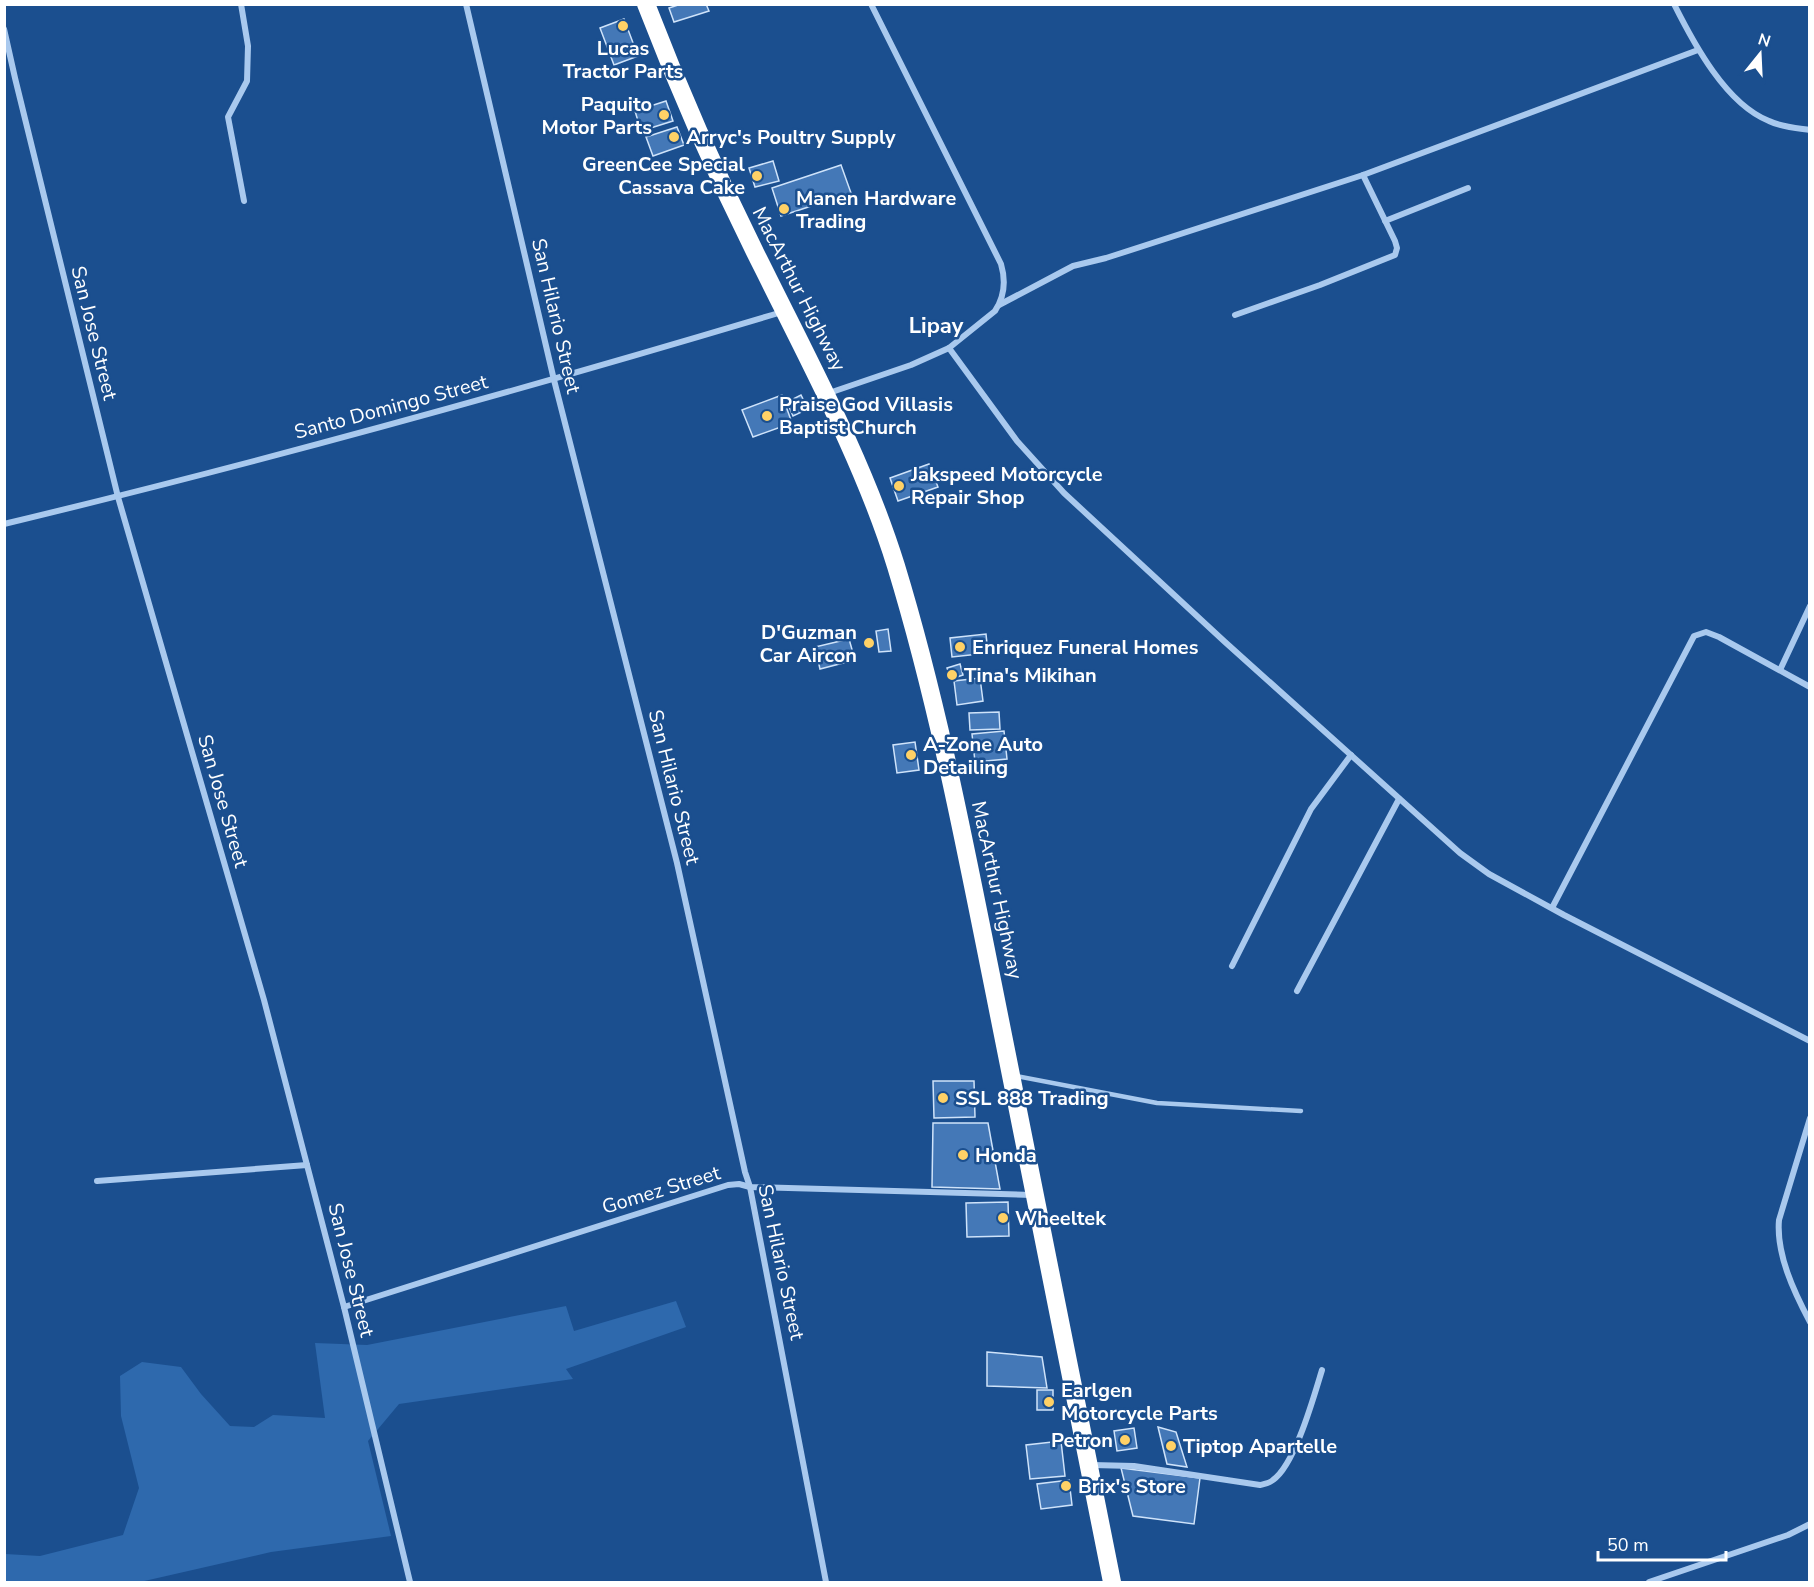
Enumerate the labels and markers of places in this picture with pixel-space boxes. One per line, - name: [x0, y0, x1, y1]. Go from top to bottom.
- marker: Lucas Tractor Parts: [616, 19, 630, 33]
- place label: Lucas Tractor Parts: [563, 35, 684, 85]
- place label: Paquito Motor Parts: [542, 91, 652, 141]
- marker: Paquito Motor Parts: [657, 108, 671, 122]
- place label: Arryc's Poultry Supply: [686, 124, 896, 151]
- marker: Arryc's Poultry Supply: [667, 130, 681, 144]
- place label: GreenCee Special Cassava Cake: [582, 151, 746, 201]
- marker: GreenCee Special Cassava Cake: [750, 169, 764, 183]
- place label: Manen Hardware Trading: [796, 185, 956, 235]
- marker: Manen Hardware Trading: [777, 202, 791, 216]
- place label: Praise God Villasis Baptist Church: [779, 391, 953, 441]
- marker: Praise God Villasis Baptist Church: [760, 409, 774, 423]
- place label: Jakspeed Motorcycle Repair Shop: [910, 461, 1103, 511]
- marker: Jakspeed Motorcycle Repair Shop: [892, 479, 906, 493]
- place label: D'Guzman Car Aircon: [759, 619, 857, 669]
- place label: Enriquez Funeral Homes: [972, 634, 1199, 661]
- marker: D'Guzman Car Aircon: [862, 636, 876, 650]
- marker: Enriquez Funeral Homes: [953, 640, 967, 654]
- place label: Tina's Mikihan: [964, 662, 1097, 689]
- marker: Tina's Mikihan: [945, 668, 959, 682]
- place label: A-Zone Auto Detailing: [923, 731, 1043, 781]
- marker: A-Zone Auto Detailing: [904, 748, 918, 762]
- place label: SSL 888 Trading: [955, 1085, 1109, 1112]
- marker: SSL 888 Trading: [936, 1091, 950, 1105]
- place label: Honda: [975, 1142, 1037, 1169]
- marker: Honda: [956, 1148, 970, 1162]
- place label: Wheeltek: [1015, 1205, 1107, 1232]
- marker: Wheeltek: [996, 1211, 1010, 1225]
- place label: Earlgen Motorcycle Parts: [1061, 1377, 1218, 1427]
- marker: Earlgen Motorcycle Parts: [1042, 1395, 1056, 1409]
- place label: Petron: [1051, 1427, 1113, 1454]
- marker: Petron: [1118, 1433, 1132, 1447]
- place label: Tiptop Apartelle: [1183, 1433, 1337, 1460]
- marker: Tiptop Apartelle: [1164, 1439, 1178, 1453]
- place label: Brix's Store: [1078, 1473, 1186, 1500]
- marker: Brix's Store: [1059, 1479, 1073, 1493]

